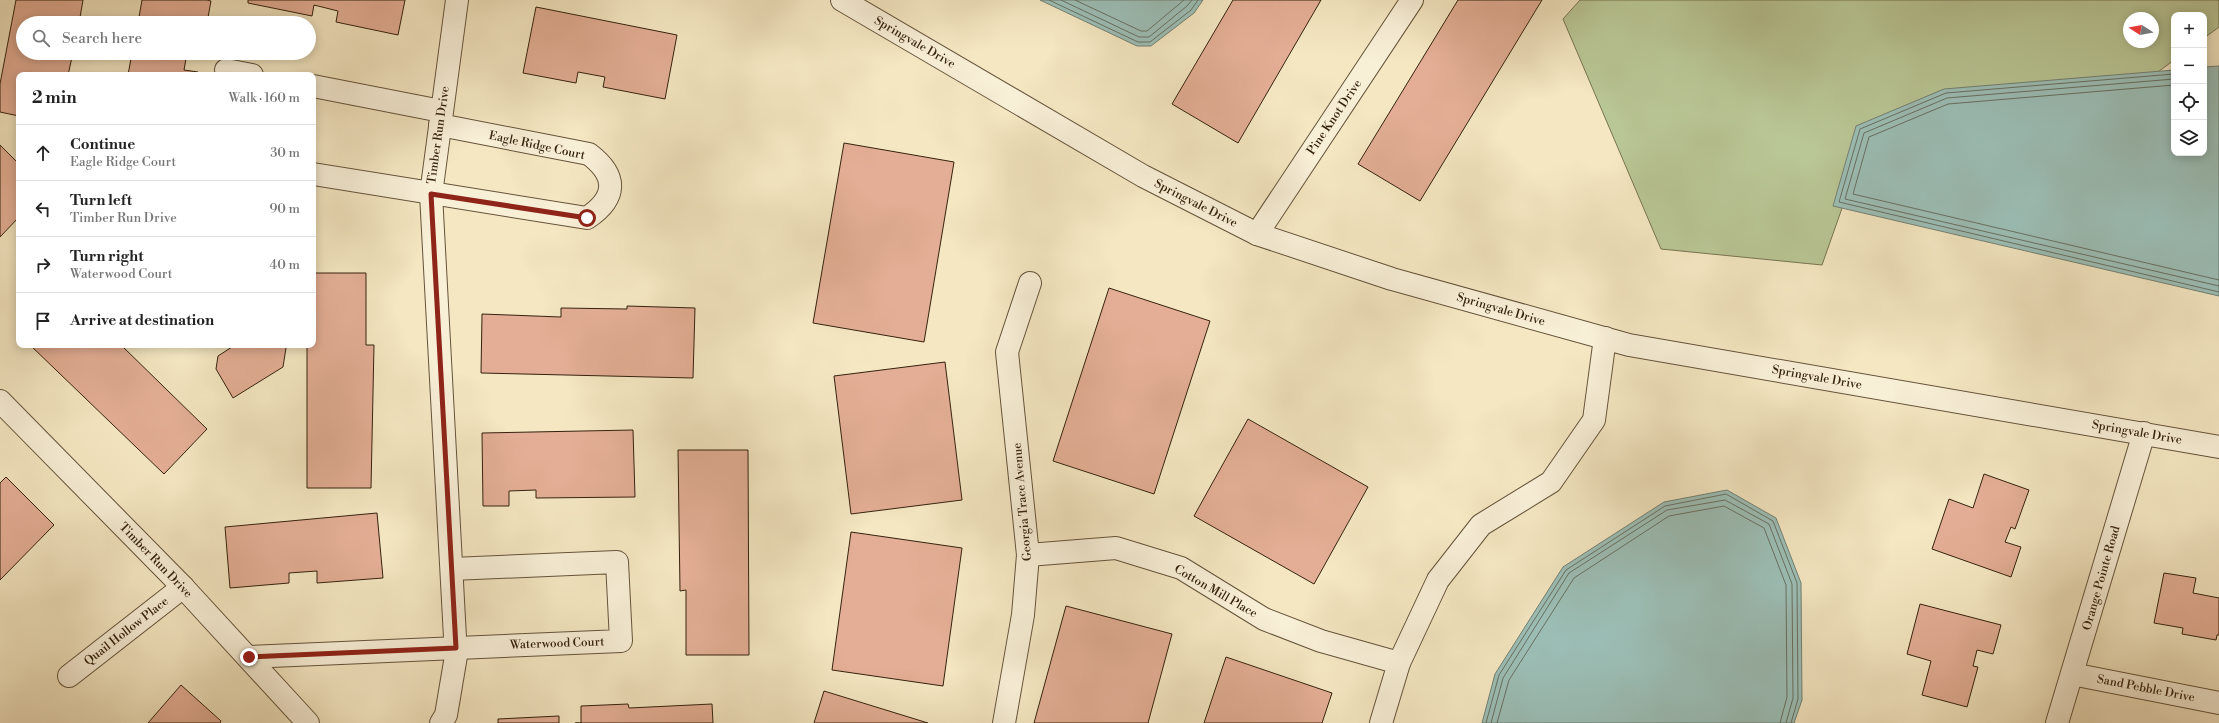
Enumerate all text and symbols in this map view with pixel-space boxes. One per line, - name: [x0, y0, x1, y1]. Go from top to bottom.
- north arrow: [2123, 12, 2159, 48]
- map controls: [2171, 12, 2207, 156]
- button: +: [2171, 12, 2207, 48]
- street label: Springvale Drive: [872, 13, 958, 72]
- search box: [16, 16, 316, 60]
- icon: search: [30, 27, 52, 49]
- text: Search here: [62, 29, 142, 48]
- button: −: [2171, 48, 2207, 84]
- street label: Pine Knot Drive: [1304, 77, 1365, 158]
- button: locate: [2171, 84, 2207, 120]
- street label: Timber Run Drive: [424, 85, 453, 185]
- text: 2 min: [32, 87, 77, 109]
- text: Walk · 160 m: [229, 90, 300, 106]
- button: layers: [2171, 120, 2207, 156]
- street label: Eagle Ridge Court: [487, 128, 587, 163]
- text: Continue: [70, 135, 135, 154]
- icon: ahead: [32, 142, 54, 164]
- text: 30 m: [270, 145, 300, 161]
- text: Eagle Ridge Court: [70, 154, 176, 170]
- street label: Springvale Drive: [1152, 176, 1240, 231]
- text: Turn left: [70, 191, 132, 210]
- icon: left: [32, 198, 54, 220]
- text: 90 m: [269, 201, 300, 217]
- route start: [578, 209, 596, 227]
- text: Timber Run Drive: [70, 210, 177, 226]
- text: Turn right: [70, 247, 144, 266]
- icon: right: [32, 254, 54, 276]
- text: 40 m: [270, 257, 300, 273]
- text: Waterwood Court: [70, 266, 172, 282]
- street label: Springvale Drive: [1455, 290, 1547, 329]
- icon: arrive: [32, 310, 54, 332]
- text: Arrive at destination: [70, 311, 214, 330]
- street label: Springvale Drive: [1771, 362, 1863, 393]
- street label: Springvale Drive: [2091, 417, 2183, 448]
- street label: Georgia Trace Avenue: [1010, 442, 1035, 562]
- street label: Timber Run Drive: [116, 520, 195, 601]
- street label: Orange Pointe Road: [2079, 524, 2124, 632]
- street label: Cotton Mill Place: [1171, 562, 1260, 621]
- street label: Quail Hollow Place: [81, 594, 171, 669]
- street label: Waterwood Court: [508, 634, 605, 653]
- route end: [240, 648, 258, 666]
- street label: Sand Pebble Drive: [2096, 672, 2196, 705]

